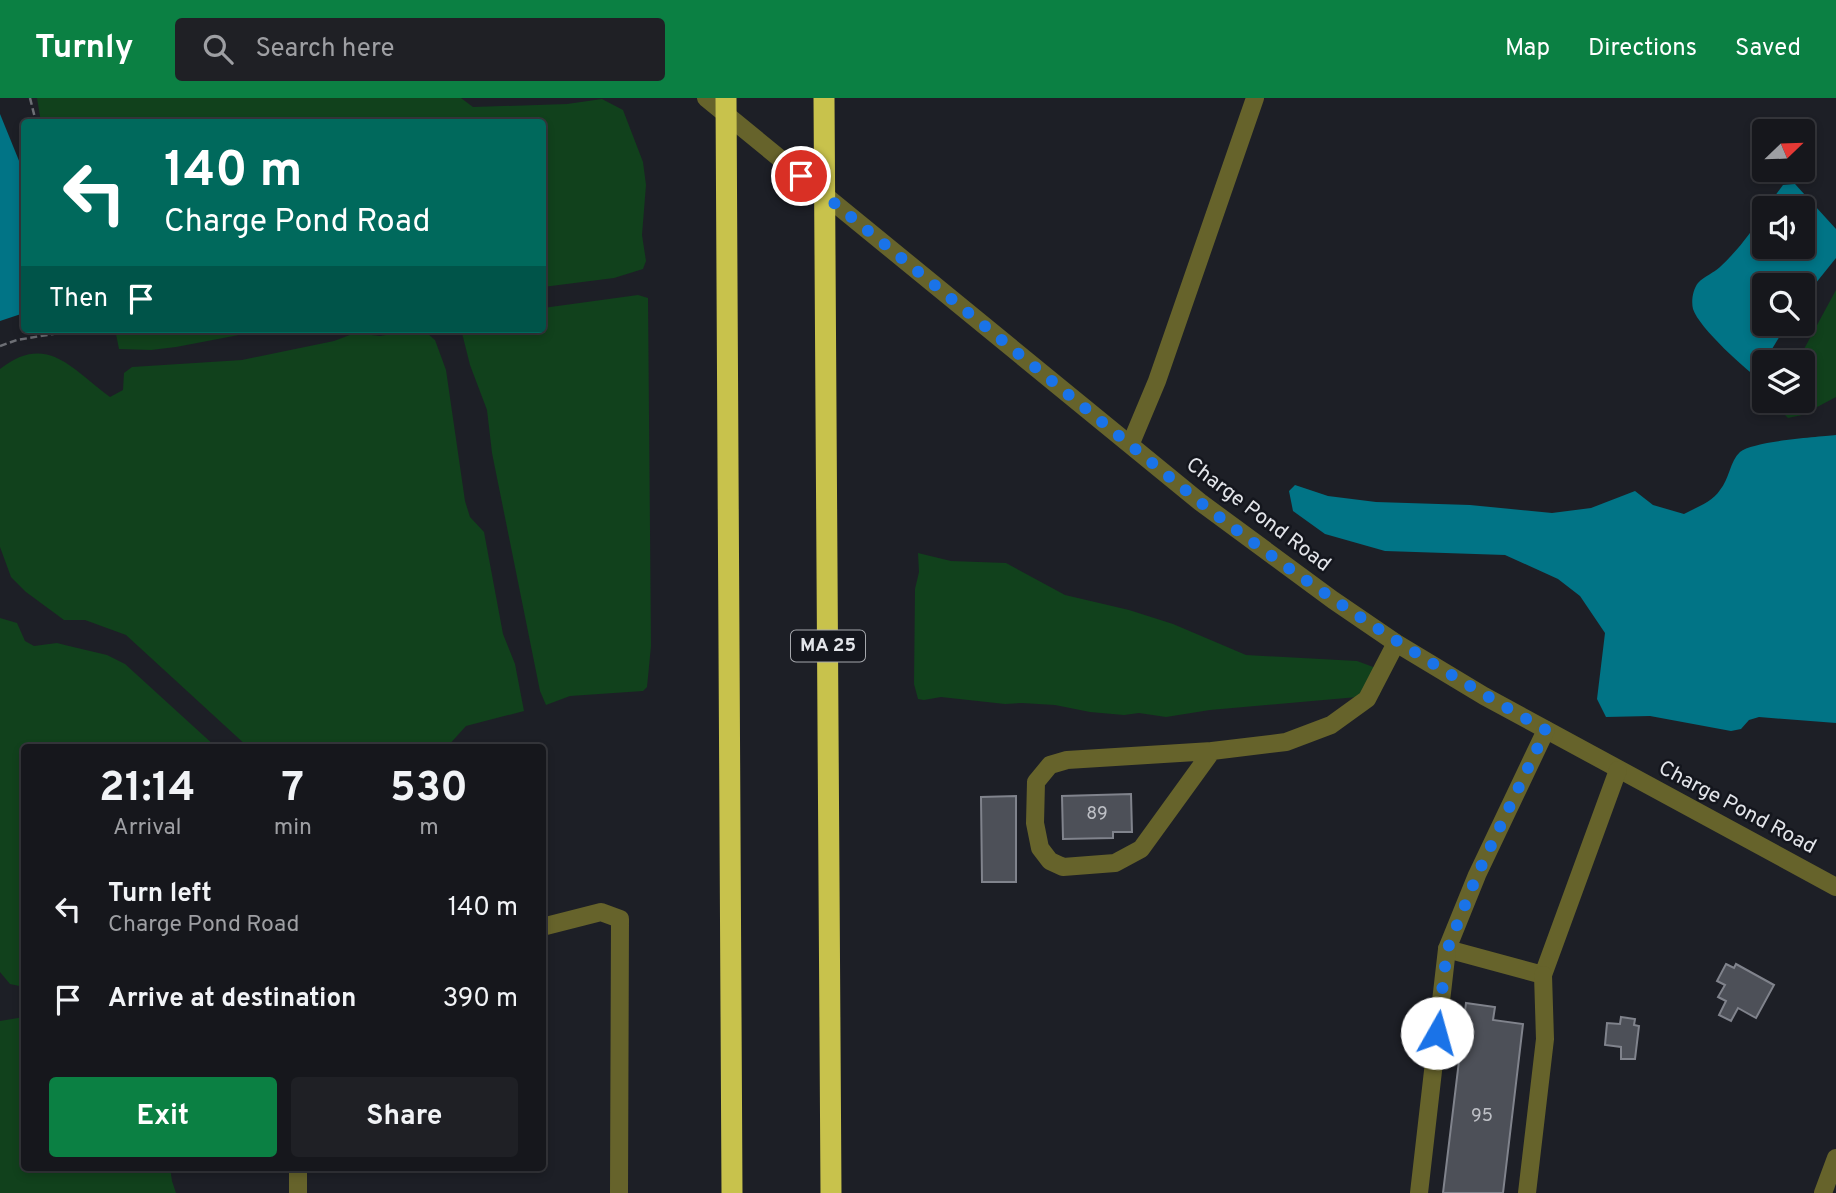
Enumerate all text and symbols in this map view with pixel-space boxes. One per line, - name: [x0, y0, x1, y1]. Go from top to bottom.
- search box: [175, 18, 665, 81]
- text: Turnly: [35, 28, 133, 70]
- icon: search: [199, 30, 237, 68]
- text: Search here: [255, 33, 394, 66]
- text: Map: [1505, 34, 1550, 64]
- text: Directions: [1588, 34, 1697, 64]
- text: Saved: [1735, 34, 1801, 64]
- north arrow: [1752, 119, 1815, 182]
- map controls: [1752, 119, 1815, 413]
- text: 140 m: [164, 142, 303, 204]
- pin: [771, 146, 831, 206]
- icon: left: [49, 147, 140, 238]
- icon: arrive: [782, 157, 820, 195]
- button: sound: [1752, 196, 1815, 259]
- text: Charge Pond Road: [164, 203, 430, 243]
- button: search: [1752, 273, 1815, 336]
- icon: arrive: [122, 280, 160, 318]
- text: Then: [49, 283, 108, 316]
- button: layers: [1752, 350, 1815, 413]
- street label: Charge Pond Road: [1180, 452, 1336, 578]
- road number: MA 25: [791, 631, 865, 662]
- street label: Charge Pond Road: [1653, 755, 1821, 861]
- text: 21:14: [99, 763, 196, 816]
- text: 7: [282, 763, 304, 816]
- text: 530: [390, 763, 468, 816]
- house number: 89: [1086, 803, 1108, 826]
- text: Arrival: [113, 814, 182, 843]
- text: min: [274, 814, 312, 843]
- text: m: [419, 814, 439, 843]
- text: Turn left: [108, 878, 212, 911]
- icon: left: [49, 890, 87, 928]
- text: 140 m: [448, 892, 518, 925]
- text: Charge Pond Road: [108, 911, 299, 940]
- icon: arrive: [49, 981, 87, 1019]
- text: Arrive at destination: [108, 983, 356, 1016]
- text: 390 m: [443, 983, 518, 1016]
- position arrow: [1400, 996, 1474, 1070]
- button: Exit: [49, 1077, 277, 1157]
- button: Share: [291, 1077, 518, 1157]
- house number: 95: [1471, 1105, 1493, 1128]

